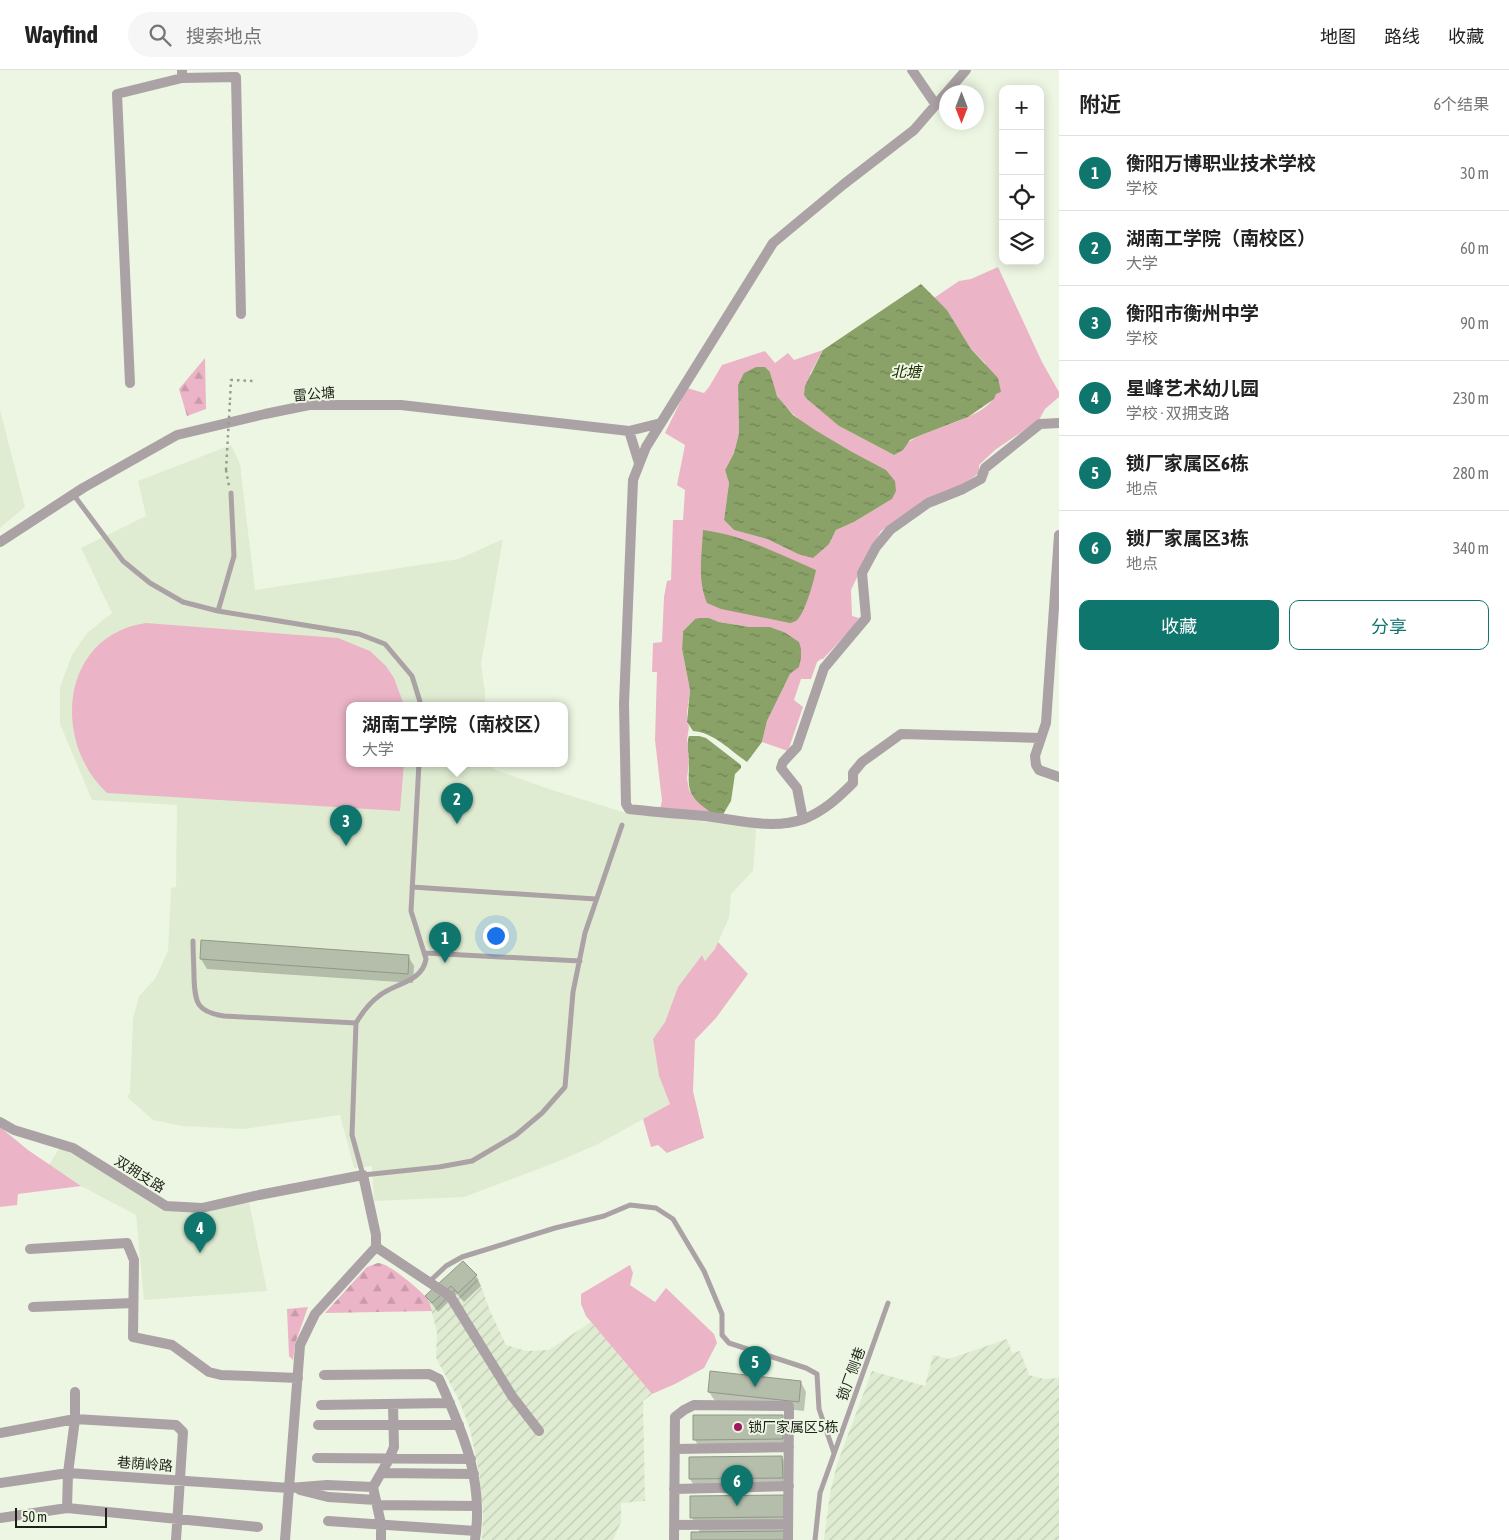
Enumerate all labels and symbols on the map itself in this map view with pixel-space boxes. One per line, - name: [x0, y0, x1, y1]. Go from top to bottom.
- north arrow: [939, 85, 984, 130]
- water label: 北塘: [891, 363, 924, 380]
- street label: 雷公塘: [292, 384, 336, 404]
- pin: 2: [441, 783, 473, 824]
- pin: 3: [330, 805, 362, 846]
- pin: 1: [429, 922, 461, 963]
- your location: [483, 923, 509, 949]
- street label: 双拥支路: [112, 1152, 168, 1196]
- pin: 4: [184, 1212, 216, 1253]
- street label: 锁厂侧巷: [834, 1345, 868, 1403]
- pin: 5: [739, 1346, 771, 1387]
- place label: 锁厂家属区5栋: [748, 1419, 839, 1435]
- marker: 锁厂家属区5栋: [732, 1421, 744, 1433]
- street label: 巷荫岭路: [117, 1454, 173, 1474]
- pin: 6: [721, 1465, 753, 1506]
- scale bar: [15, 1505, 108, 1528]

